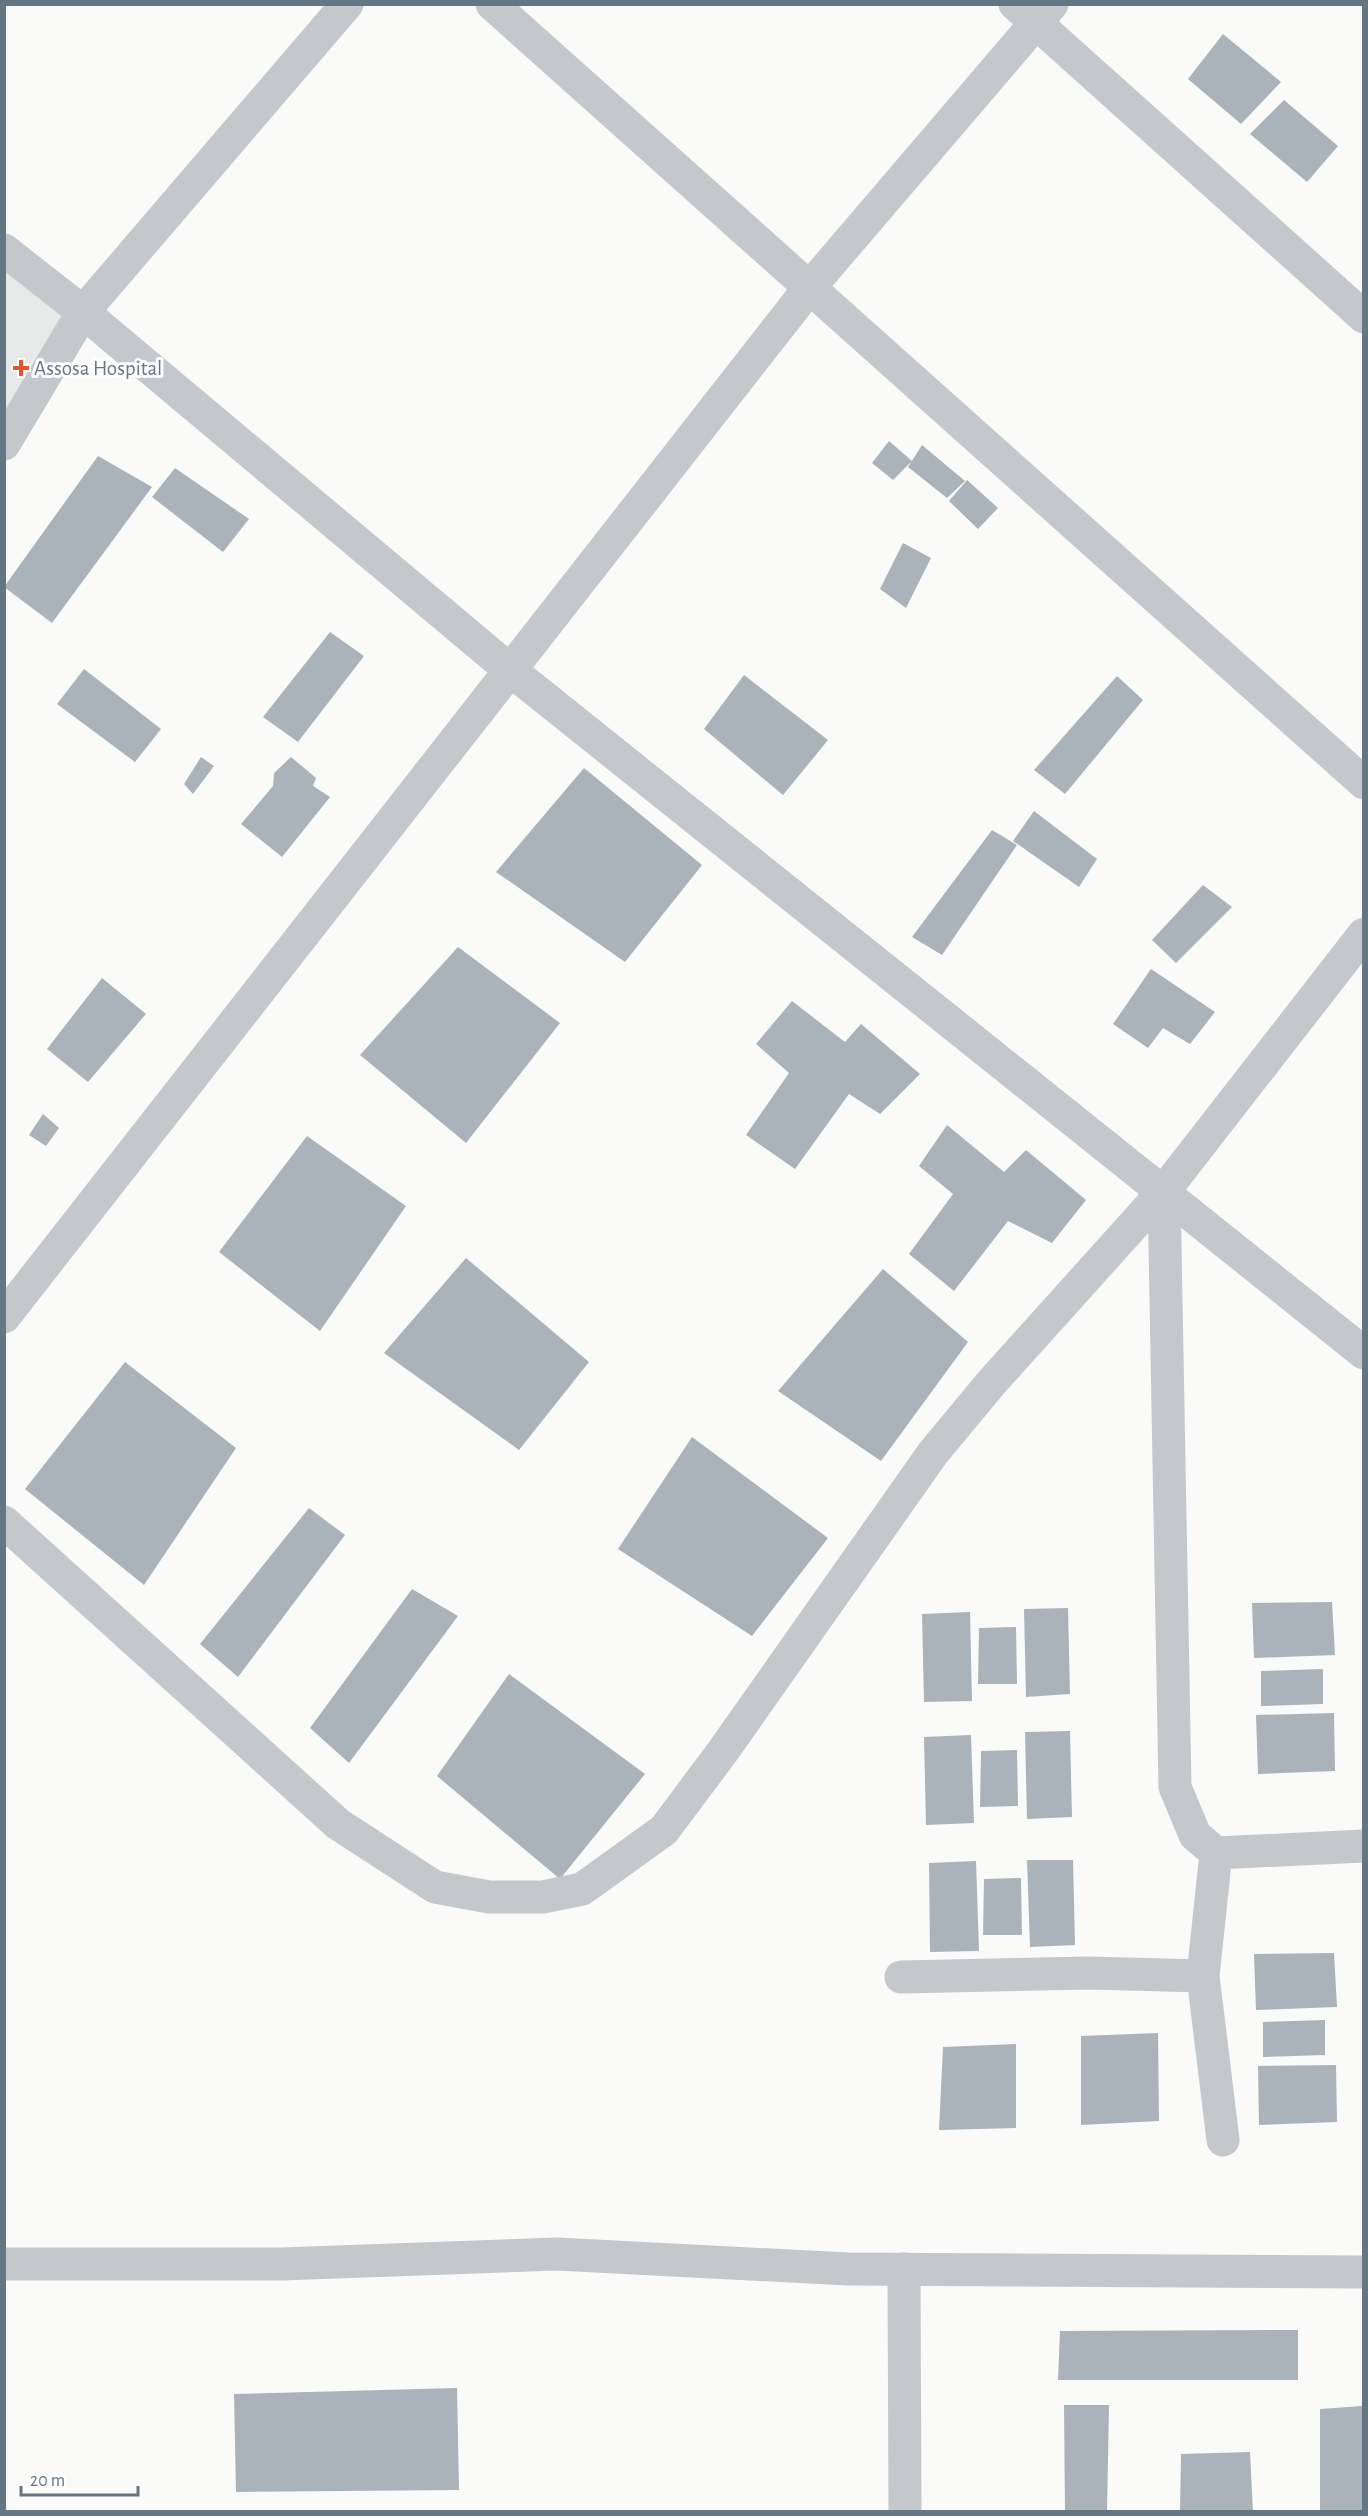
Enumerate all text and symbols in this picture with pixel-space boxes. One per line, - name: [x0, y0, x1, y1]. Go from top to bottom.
- place label: Assosa Hospital: [34, 358, 162, 379]
- marker: Assosa Hospital: [12, 359, 30, 377]
- scale bar: [21, 2459, 138, 2497]
- text: 20 m: [30, 2472, 65, 2490]

